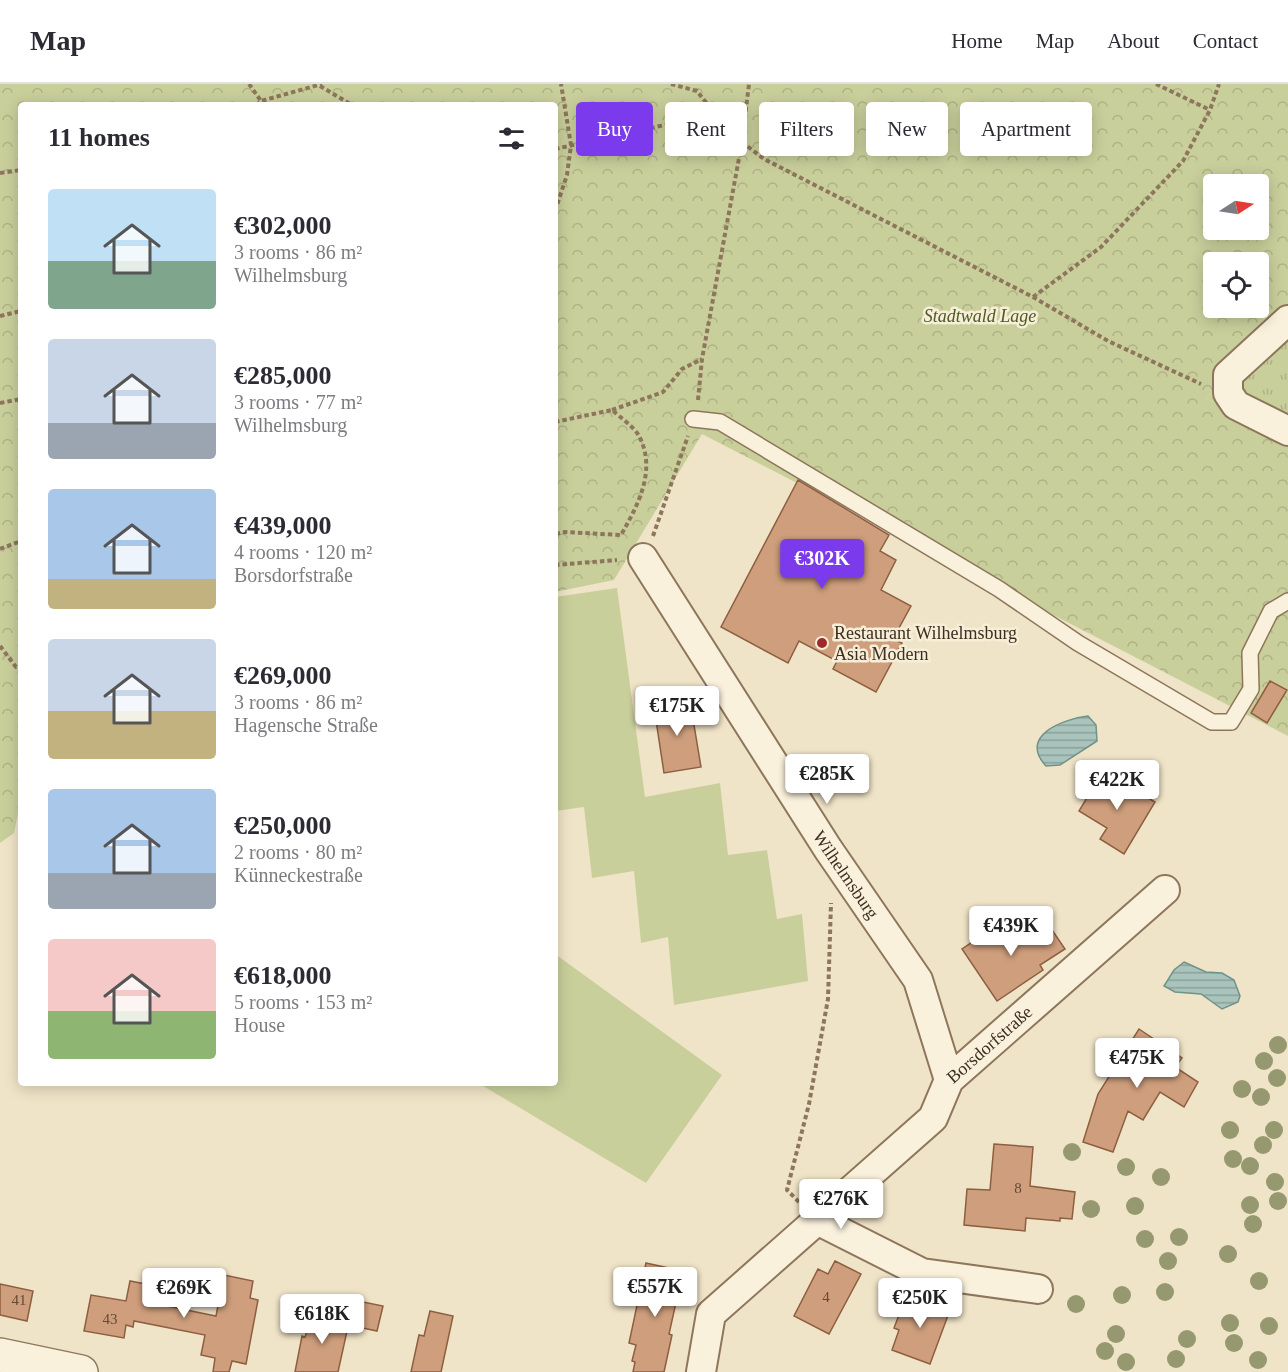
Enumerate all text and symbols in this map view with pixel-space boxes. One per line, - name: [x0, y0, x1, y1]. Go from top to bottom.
- text: Map: [30, 25, 86, 56]
- text: Home: [951, 29, 1003, 53]
- text: Map: [1036, 29, 1074, 53]
- text: About: [1107, 29, 1160, 53]
- text: Contact: [1193, 29, 1258, 53]
- chip: Buy: [576, 102, 653, 156]
- chip: Rent: [665, 102, 747, 156]
- chip: Filters: [759, 102, 854, 156]
- chip: New: [866, 102, 948, 156]
- chip: Apartment: [960, 102, 1092, 156]
- icon: filters: [495, 122, 528, 155]
- text: 11 homes: [48, 123, 150, 152]
- north arrow: [1203, 174, 1269, 240]
- map controls: [1203, 174, 1269, 318]
- text: €302,000: [234, 211, 332, 240]
- icon: home: [96, 213, 168, 285]
- text: 3 rooms · 86 m²: [234, 241, 362, 263]
- button: locate: [1203, 252, 1269, 318]
- text: Wilhelmsburg: [234, 264, 347, 286]
- park label: Stadtwald Lage: [924, 306, 1036, 326]
- text: €285,000: [234, 361, 332, 390]
- icon: home: [96, 363, 168, 435]
- text: 3 rooms · 77 m²: [234, 391, 362, 413]
- text: Wilhelmsburg: [234, 414, 347, 436]
- text: €439,000: [234, 511, 332, 540]
- icon: home: [96, 513, 168, 585]
- pin: €302K: [780, 539, 864, 590]
- text: 4 rooms · 120 m²: [234, 541, 372, 563]
- text: €302K: [794, 547, 850, 569]
- text: Borsdorfstraße: [234, 564, 353, 586]
- place label: Restaurant Wilhelmsburg Asia Modern: [834, 623, 1017, 664]
- marker: Restaurant Wilhelmsburg Asia Modern: [815, 636, 829, 650]
- text: €269,000: [234, 661, 332, 690]
- icon: home: [96, 663, 168, 735]
- pin: €175K: [635, 686, 719, 737]
- text: 3 rooms · 86 m²: [234, 691, 362, 713]
- text: €175K: [649, 694, 705, 716]
- text: Hagensche Straße: [234, 714, 378, 736]
- pin: €285K: [785, 754, 869, 805]
- pin: €422K: [1075, 760, 1159, 811]
- text: €285K: [799, 762, 855, 784]
- text: €422K: [1089, 768, 1145, 790]
- text: €250,000: [234, 811, 332, 840]
- icon: home: [96, 813, 168, 885]
- street label: Wilhelmsburg: [809, 827, 883, 922]
- text: 2 rooms · 80 m²: [234, 841, 362, 863]
- text: Künneckestraße: [234, 864, 363, 886]
- pin: €439K: [969, 906, 1053, 957]
- text: €439K: [983, 914, 1039, 936]
- text: €618,000: [234, 961, 332, 990]
- icon: home: [96, 963, 168, 1035]
- text: 5 rooms · 153 m²: [234, 991, 372, 1013]
- street label: Borsdorfstraße: [943, 1002, 1036, 1087]
- text: House: [234, 1014, 285, 1036]
- pin: €475K: [1095, 1038, 1179, 1089]
- text: €475K: [1109, 1046, 1165, 1068]
- pin: €276K: [799, 1179, 883, 1230]
- house number: 8: [1014, 1180, 1022, 1196]
- text: €276K: [813, 1187, 869, 1209]
- pin: €557K: [613, 1267, 697, 1318]
- pin: €269K: [142, 1268, 226, 1319]
- text: €557K: [627, 1275, 683, 1297]
- text: €269K: [156, 1276, 212, 1298]
- pin: €250K: [878, 1278, 962, 1329]
- text: €250K: [892, 1286, 948, 1308]
- house number: 4: [822, 1289, 830, 1305]
- house number: 41: [12, 1292, 27, 1308]
- pin: €618K: [280, 1294, 364, 1345]
- text: €618K: [294, 1302, 350, 1324]
- house number: 43: [103, 1311, 118, 1327]

